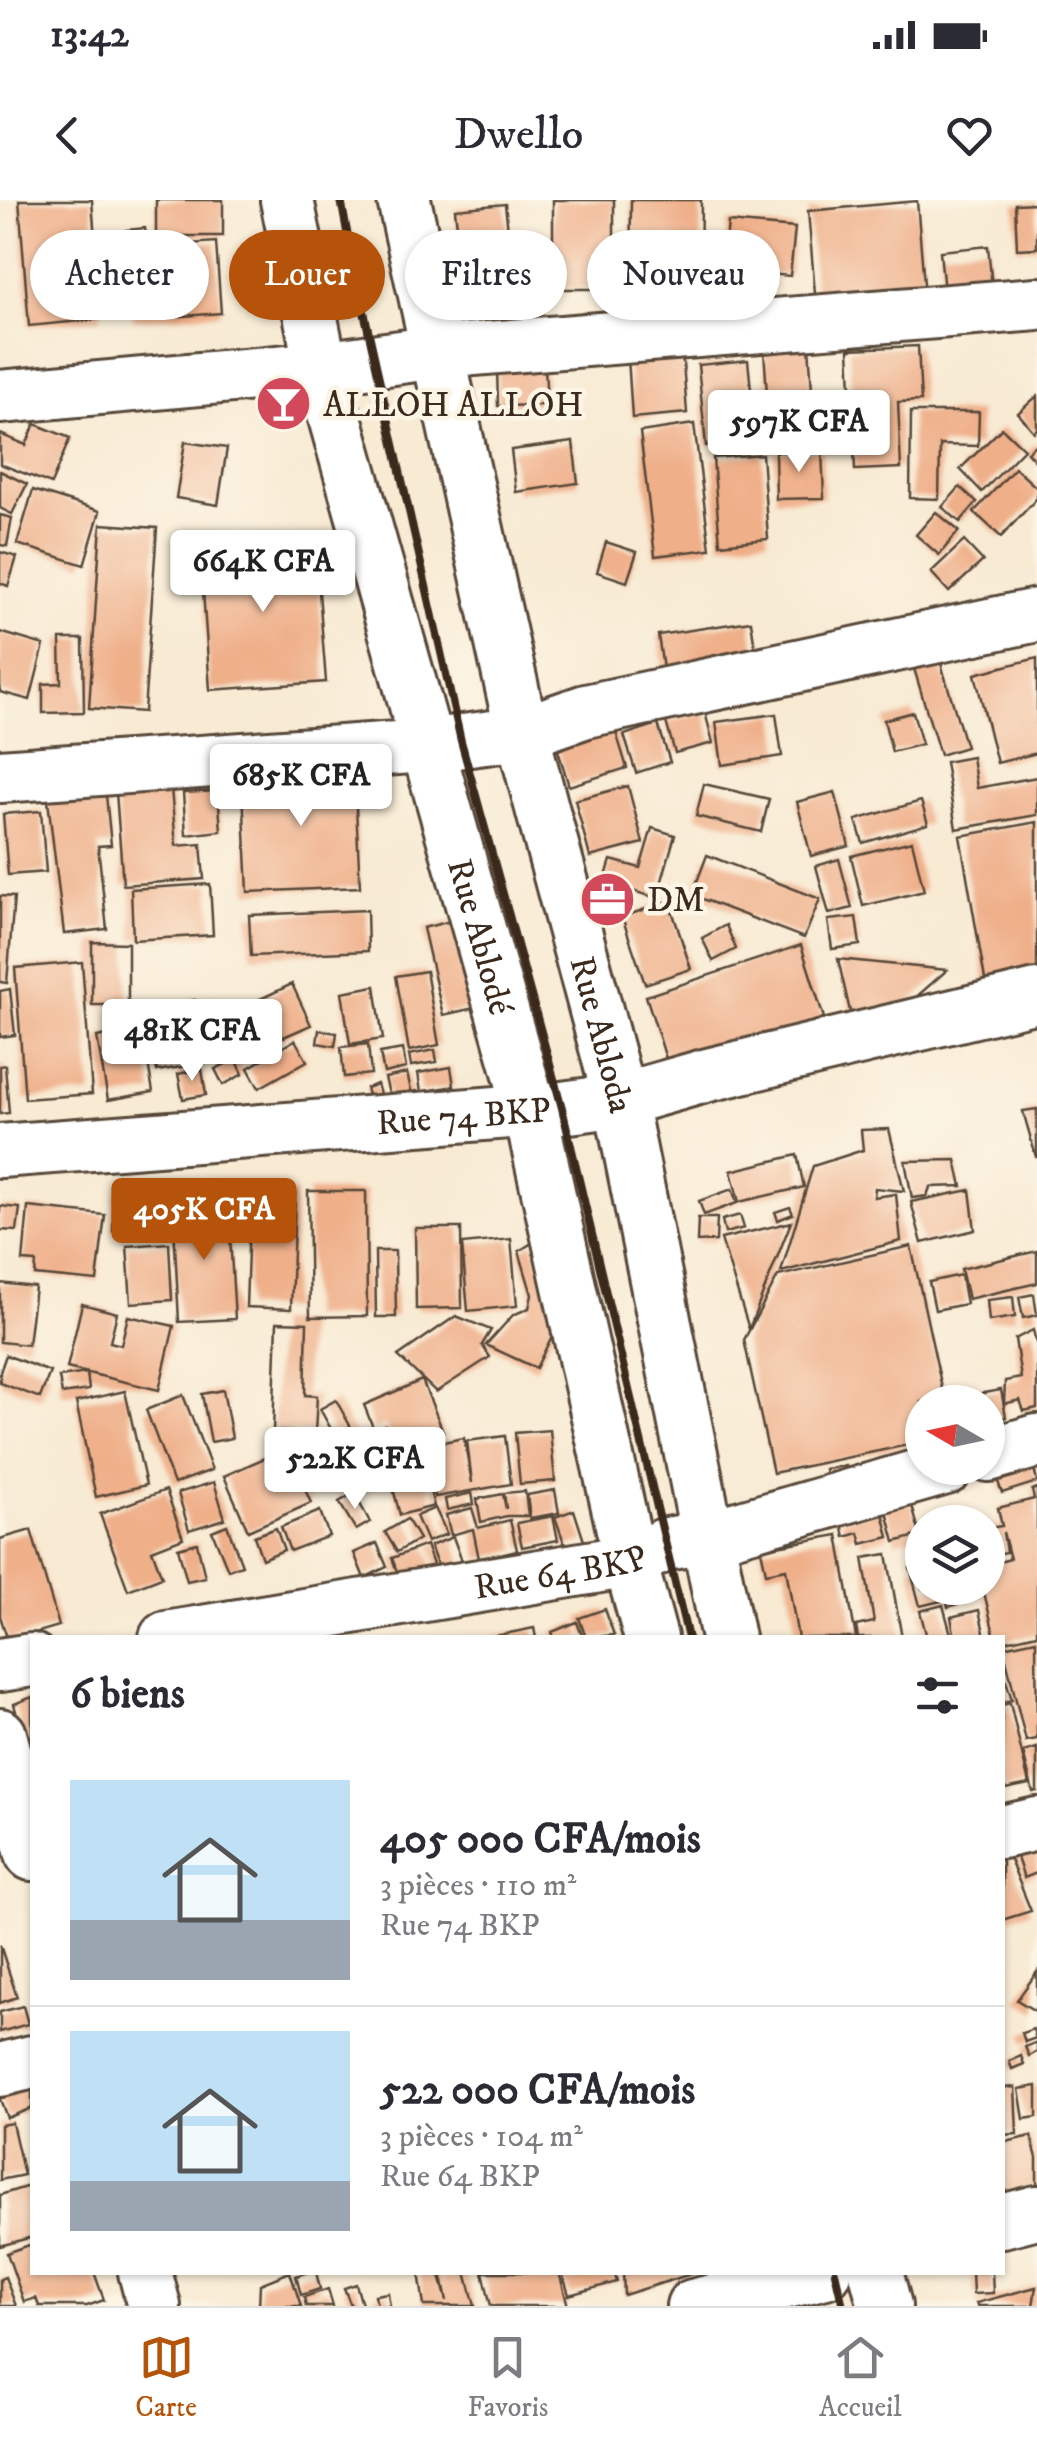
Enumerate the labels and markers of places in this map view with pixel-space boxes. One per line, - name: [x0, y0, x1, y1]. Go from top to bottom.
- bar icon: ALLOH ALLOH: [254, 374, 314, 434]
- place label: ALLOH ALLOH: [323, 384, 584, 428]
- pin: 597K CFA: [696, 390, 902, 475]
- pin: 664K CFA: [160, 530, 366, 615]
- pin: 685K CFA: [198, 744, 404, 829]
- office icon: DM: [578, 869, 638, 929]
- place label: DM: [647, 879, 705, 923]
- pin: 481K CFA: [89, 999, 295, 1084]
- pin: 405K CFA: [101, 1178, 307, 1263]
- pin: 522K CFA: [252, 1427, 458, 1512]

